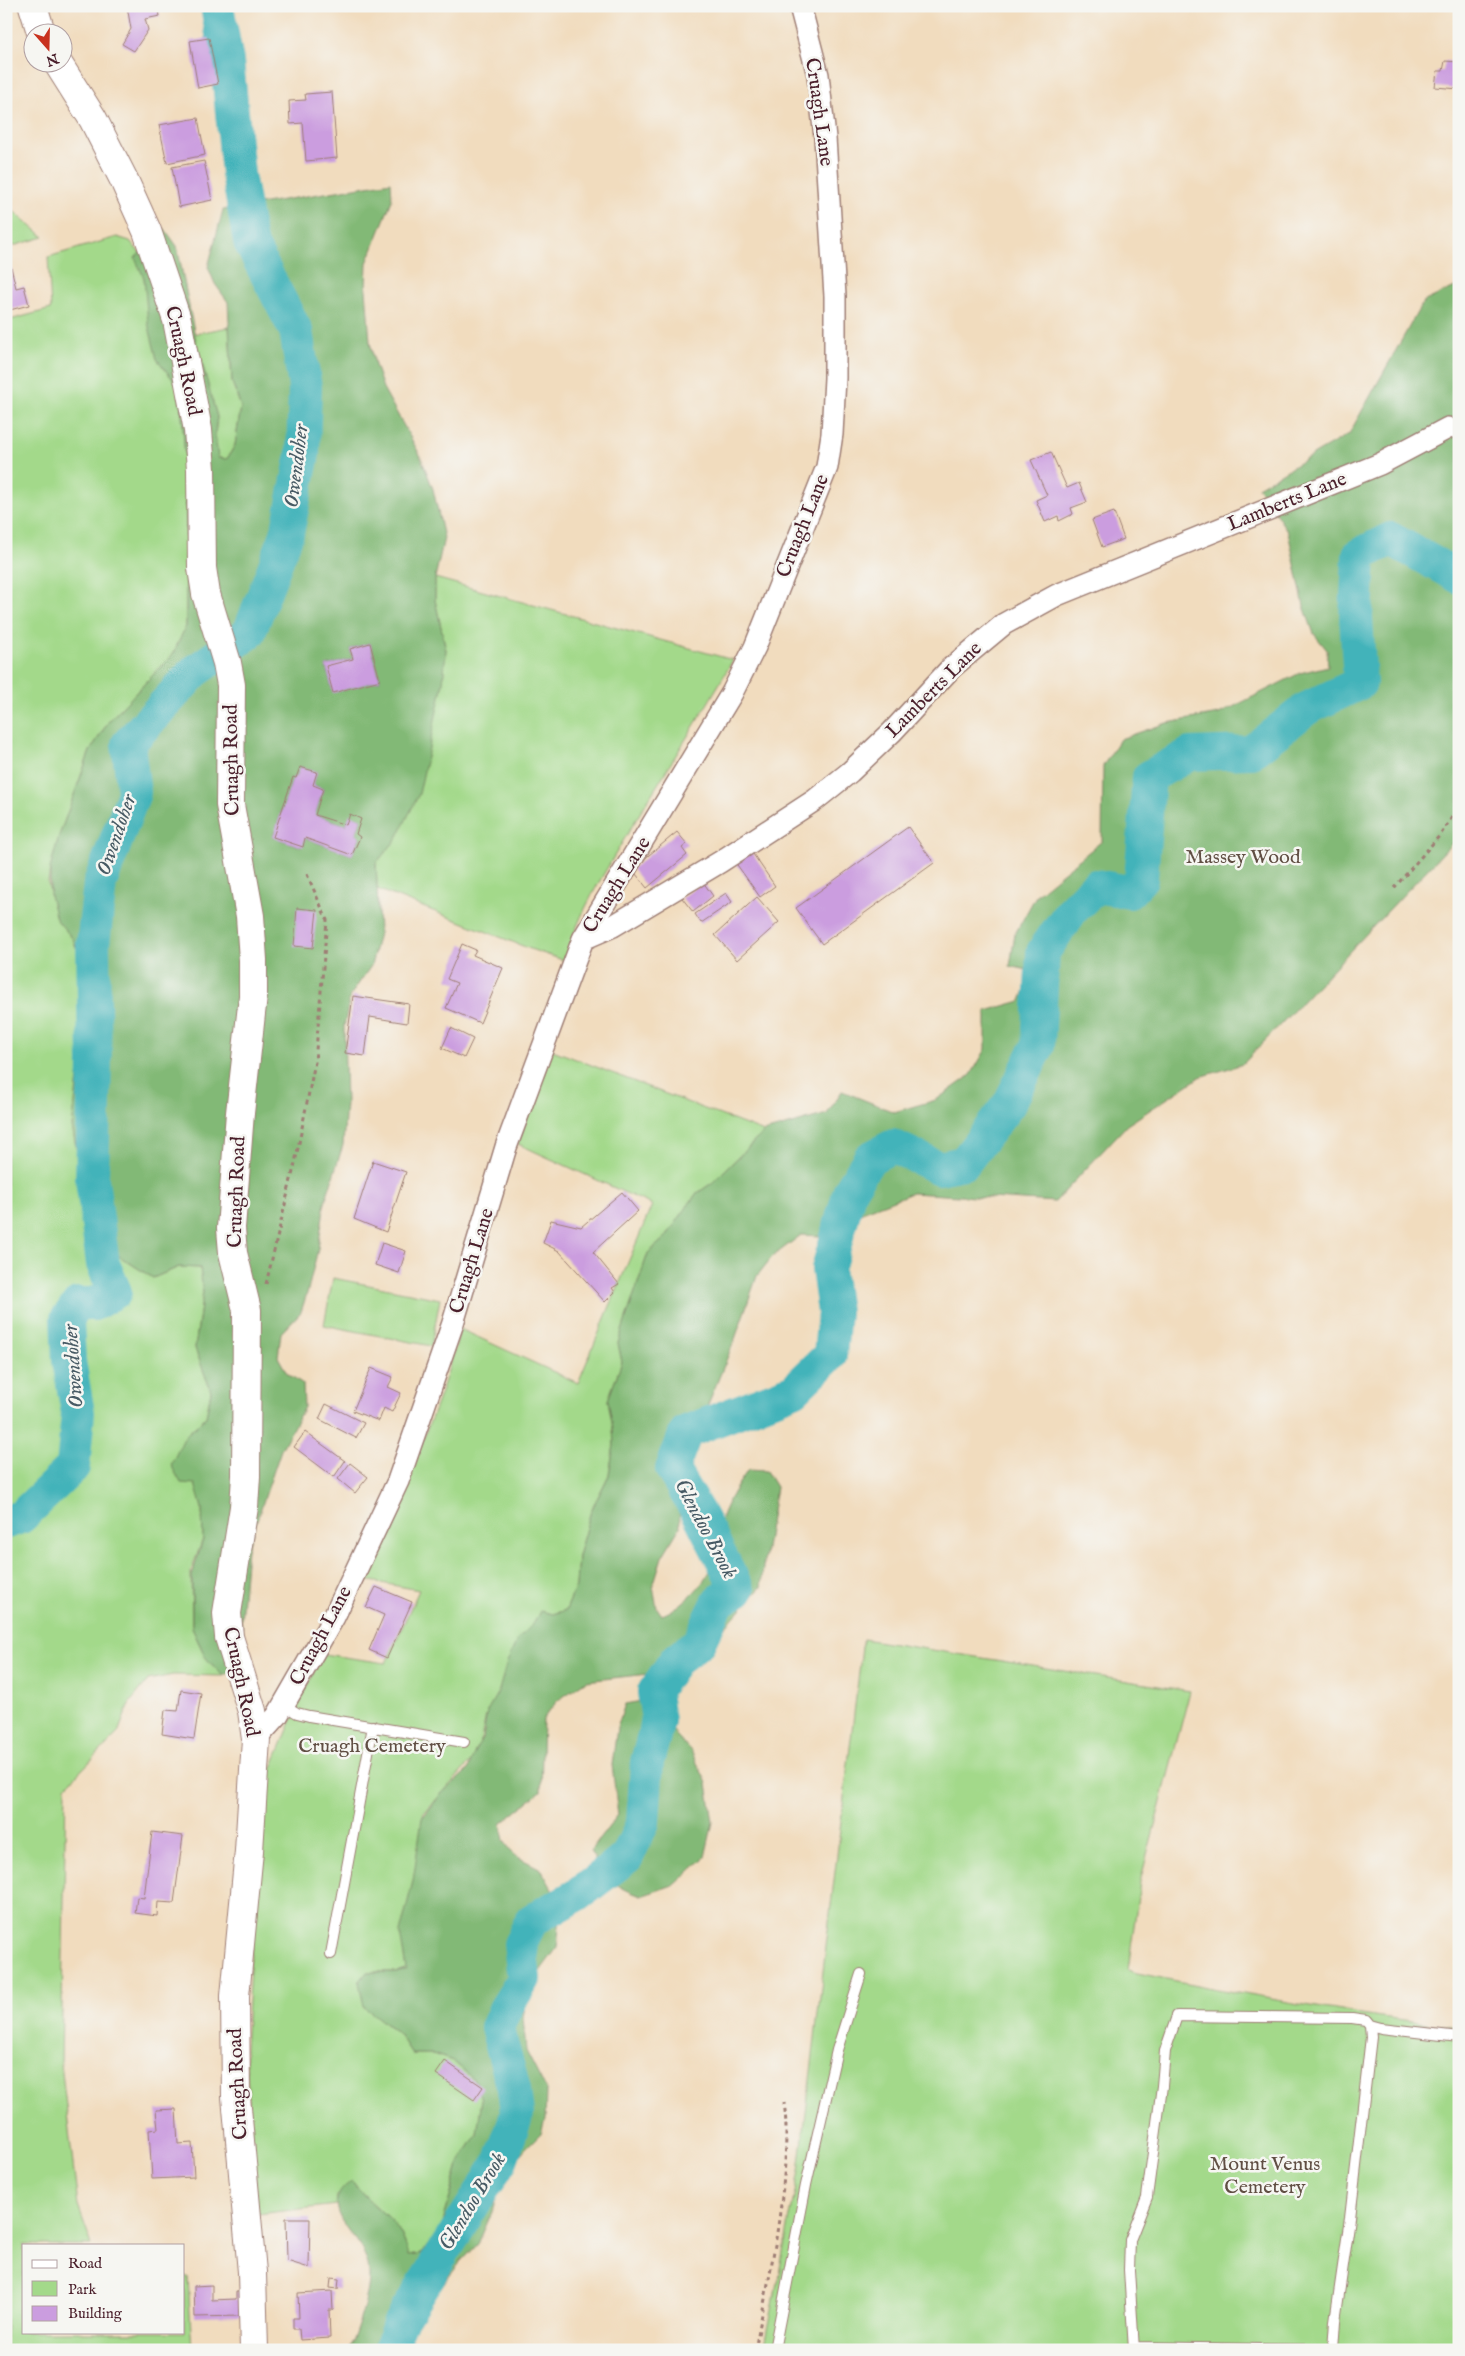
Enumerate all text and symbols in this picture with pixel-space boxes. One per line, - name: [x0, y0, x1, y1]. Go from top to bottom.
- north arrow: [22, 22, 72, 72]
- text: N: [43, 48, 62, 70]
- street label: Cruagh Lane: [799, 56, 839, 168]
- street label: Cruagh Road: [159, 304, 207, 419]
- water label: Owendoher: [278, 422, 316, 509]
- street label: Lamberts Lane: [1224, 467, 1350, 537]
- street label: Cruagh Lane: [771, 471, 835, 581]
- street label: Lamberts Lane: [880, 636, 988, 744]
- street label: Cruagh Road: [219, 704, 245, 816]
- water label: Owendoher: [91, 790, 144, 879]
- street label: Cruagh Lane: [577, 832, 657, 938]
- park label: Massey Wood: [1185, 845, 1301, 870]
- street label: Cruagh Road: [223, 1135, 251, 1248]
- street label: Cruagh Lane: [444, 1205, 500, 1317]
- water label: Owendoher: [58, 1322, 90, 1409]
- water label: Glendoo Brook: [667, 1474, 743, 1584]
- street label: Cruagh Lane: [284, 1582, 358, 1690]
- street label: Cruagh Road: [217, 1625, 265, 1740]
- park label: Cruagh Cemetery: [298, 1734, 446, 1759]
- street label: Cruagh Road: [223, 2027, 253, 2140]
- water label: Glendoo Brook: [433, 2148, 513, 2256]
- park label: Mount Venus Cemetery: [1210, 2152, 1320, 2200]
- legend: [22, 2244, 185, 2334]
- text: Road: [68, 2254, 103, 2273]
- text: Park: [68, 2280, 98, 2299]
- text: Building: [68, 2304, 123, 2323]

